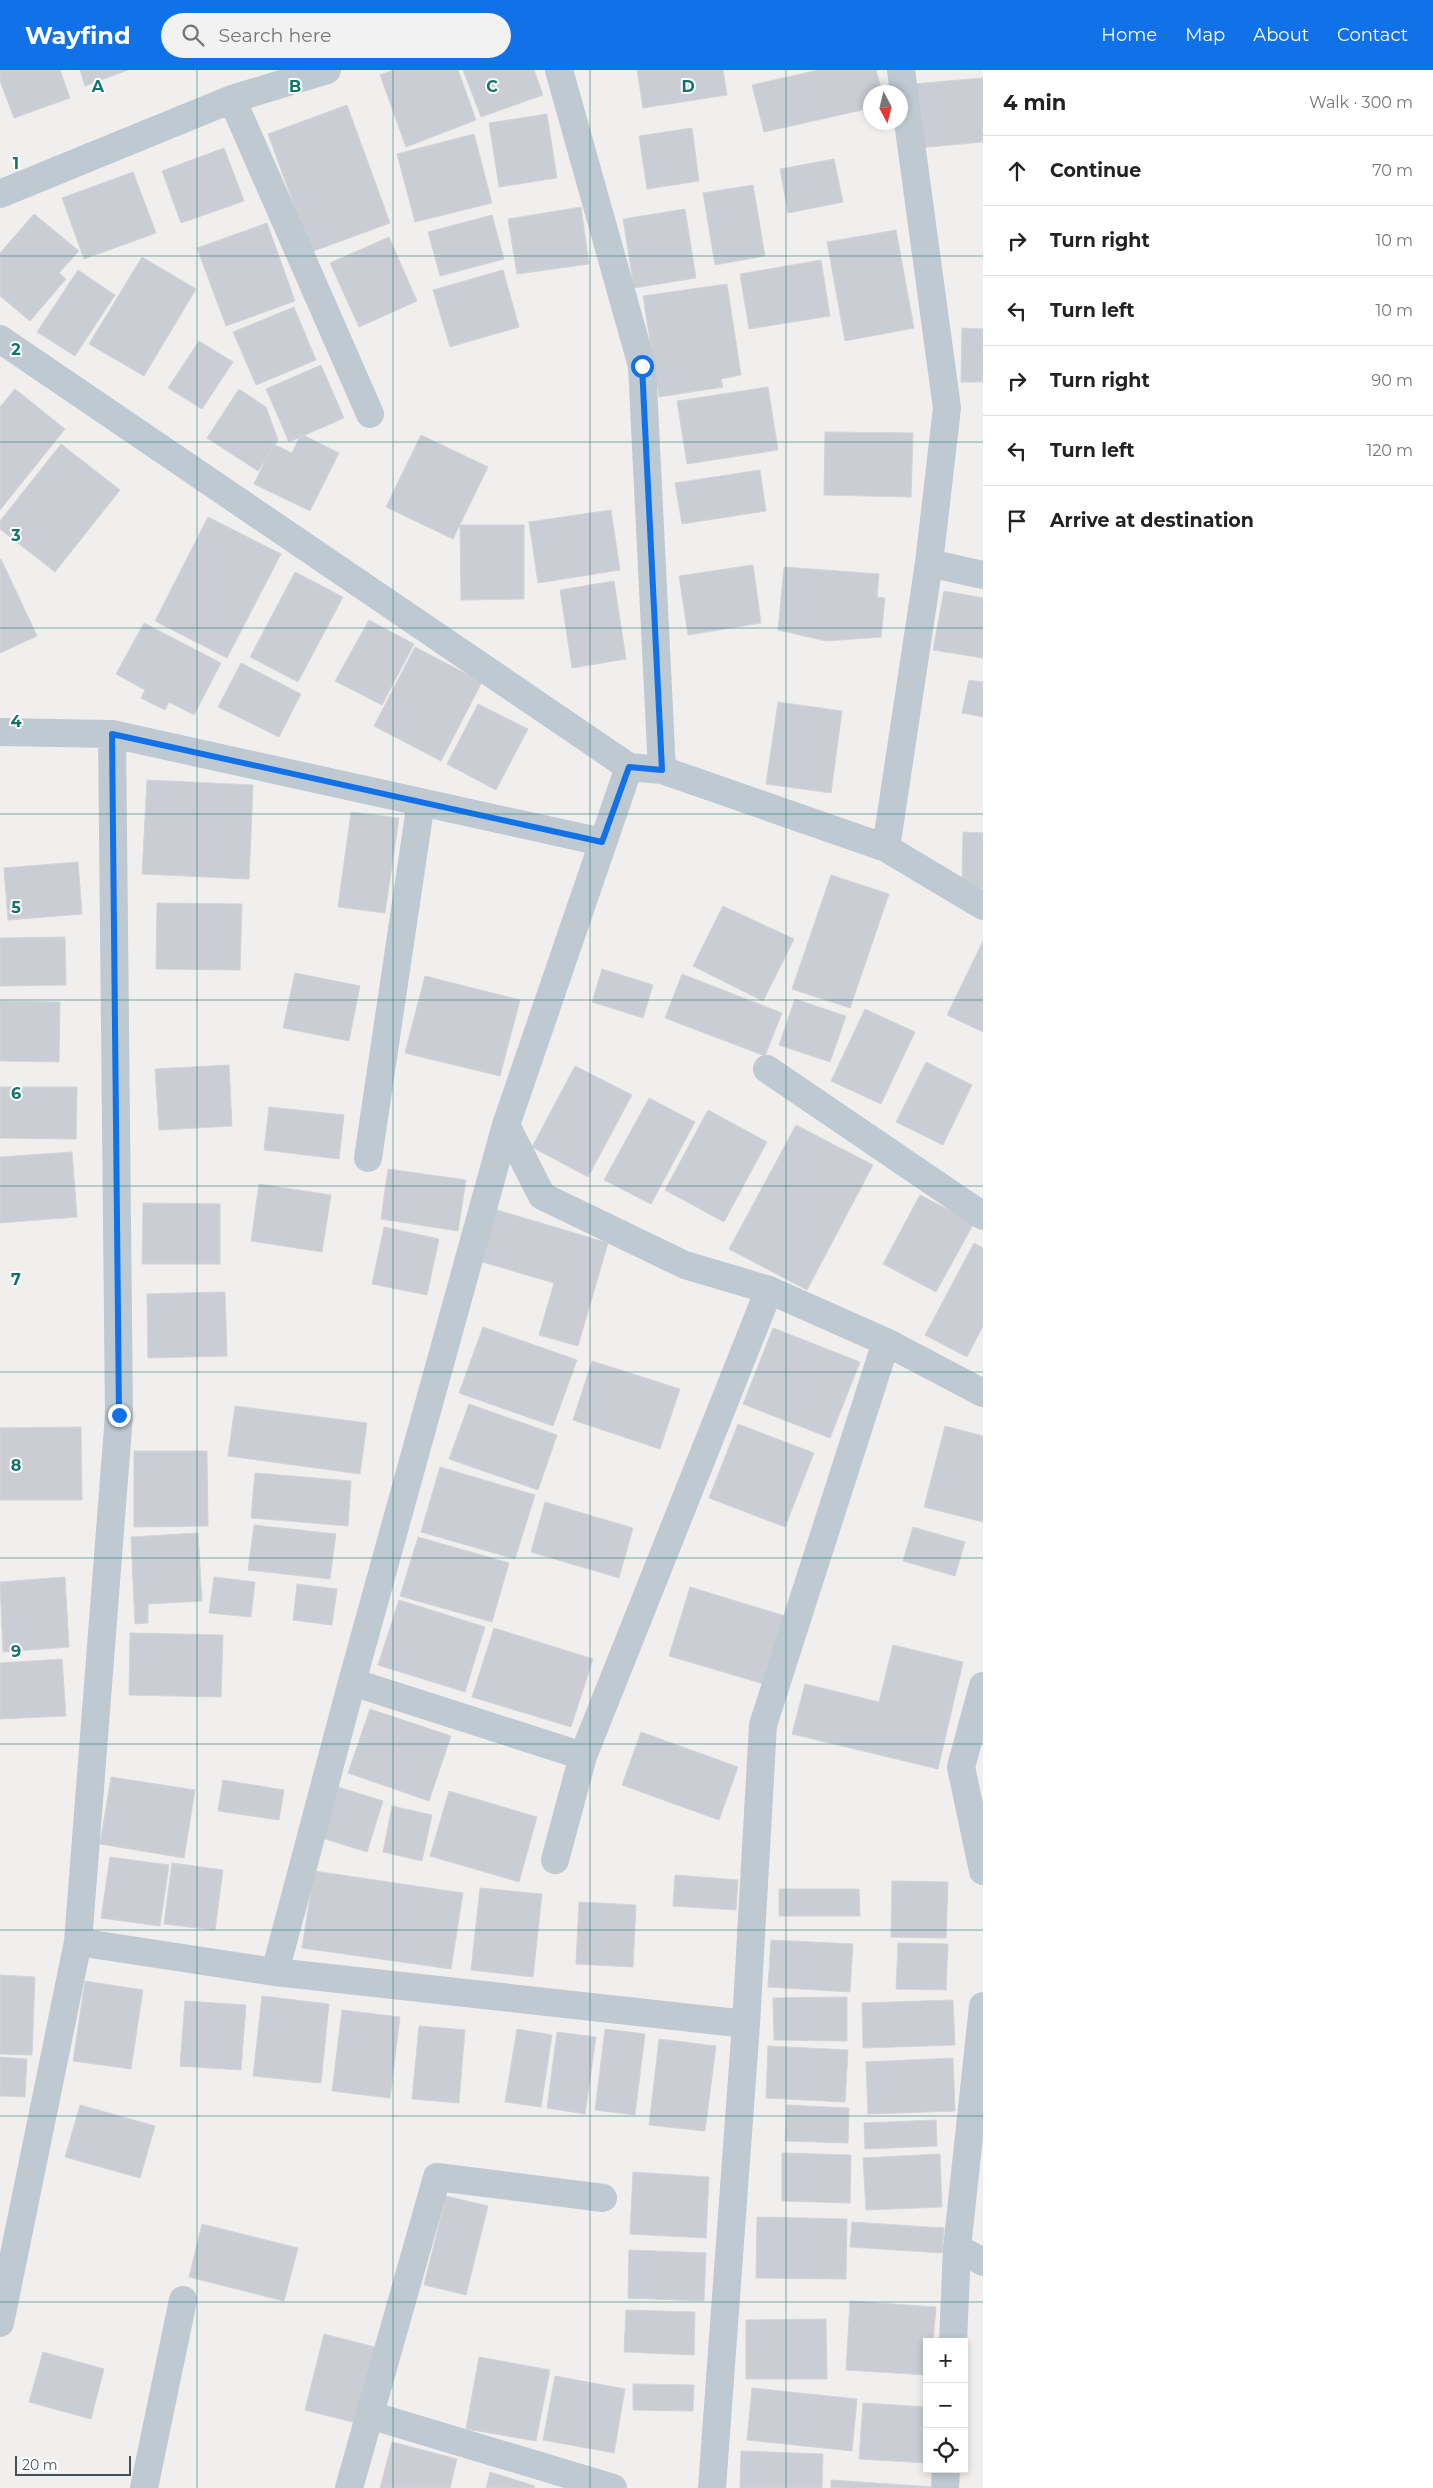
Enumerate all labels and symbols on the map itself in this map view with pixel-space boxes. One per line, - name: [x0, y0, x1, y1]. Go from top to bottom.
- text: A: [91, 77, 105, 96]
- text: B: [289, 77, 301, 96]
- text: C: [486, 77, 498, 96]
- text: D: [681, 77, 695, 96]
- north arrow: [863, 85, 908, 130]
- text: 1: [13, 154, 19, 173]
- text: 2: [11, 340, 21, 359]
- route start: [631, 355, 654, 378]
- text: 3: [10, 526, 21, 545]
- text: 4: [10, 712, 22, 731]
- text: 5: [11, 898, 21, 917]
- text: 6: [11, 1084, 21, 1103]
- text: 7: [11, 1270, 21, 1289]
- route end: [108, 1404, 131, 1427]
- text: 8: [11, 1456, 21, 1475]
- text: 9: [11, 1642, 21, 1661]
- scale bar: [15, 2453, 131, 2476]

